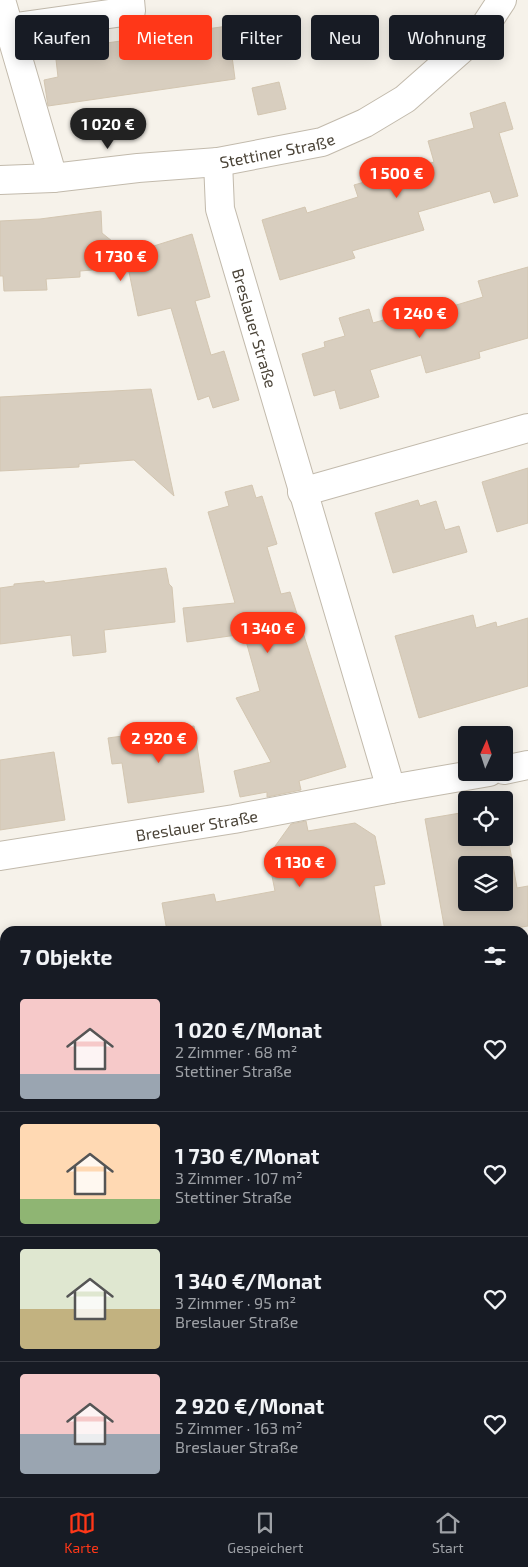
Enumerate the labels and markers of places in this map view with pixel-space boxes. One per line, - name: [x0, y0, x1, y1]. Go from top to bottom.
- pin: 1 020 €: [62, 108, 154, 150]
- pin: 1 500 €: [351, 156, 443, 199]
- pin: 1 730 €: [75, 240, 167, 282]
- pin: 1 240 €: [374, 296, 466, 339]
- pin: 1 340 €: [222, 612, 314, 654]
- pin: 2 920 €: [113, 722, 205, 764]
- pin: 1 130 €: [254, 846, 346, 888]

